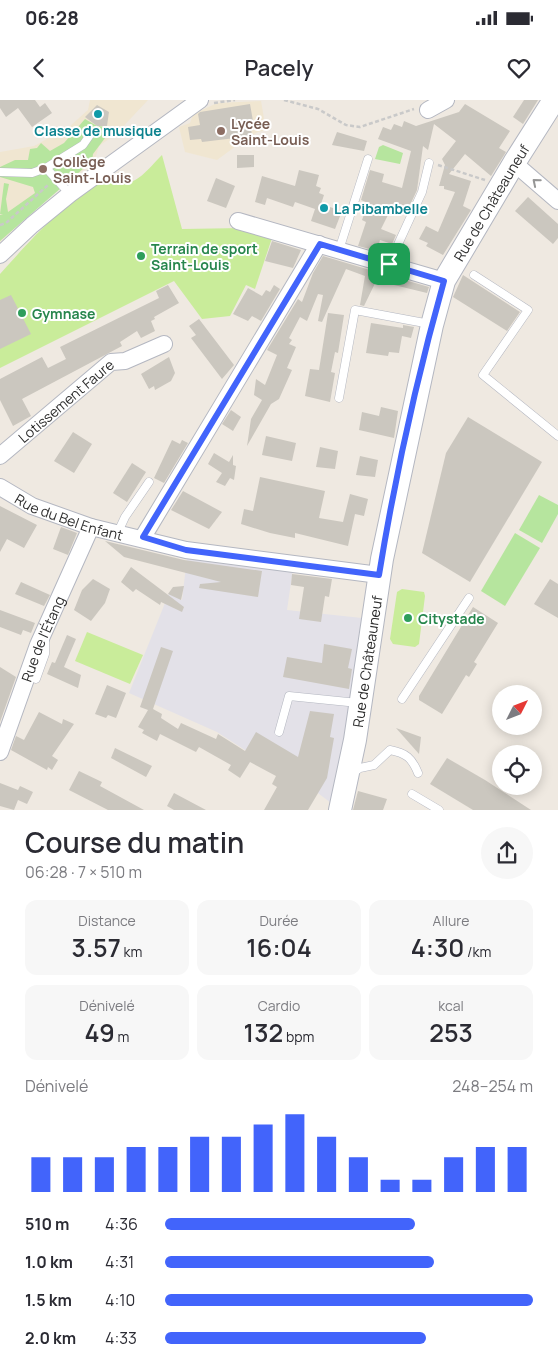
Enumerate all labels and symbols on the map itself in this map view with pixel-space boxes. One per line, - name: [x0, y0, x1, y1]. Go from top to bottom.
- marker: Classe de musique: [92, 108, 104, 120]
- place label: Lycée Saint-Louis: [231, 114, 310, 149]
- place label: Classe de musique: [34, 121, 162, 140]
- marker: Lycée Saint-Louis: [215, 125, 227, 137]
- street label: Rue de Châteauneuf: [449, 140, 533, 264]
- place label: Collège Saint-Louis: [53, 152, 132, 187]
- marker: Collège Saint-Louis: [37, 163, 49, 175]
- one-way arrow: [532, 179, 541, 188]
- place label: La Pibambelle: [334, 199, 428, 218]
- marker: La Pibambelle: [318, 202, 330, 214]
- place label: Terrain de sport Saint-Louis: [151, 239, 258, 274]
- pin: [368, 243, 410, 285]
- marker: Terrain de sport Saint-Louis: [135, 250, 147, 262]
- place label: Gymnase: [32, 304, 96, 323]
- marker: Gymnase: [16, 307, 28, 319]
- street label: Lotissement Faure: [14, 355, 117, 446]
- street label: Rue du Bel Enfant: [12, 489, 125, 544]
- street label: Rue de l'Étang: [16, 593, 68, 684]
- street label: Rue de Châteauneuf: [348, 594, 386, 729]
- place label: Citystade: [418, 609, 485, 628]
- marker: Citystade: [402, 612, 414, 624]
- north arrow: [492, 685, 542, 735]

